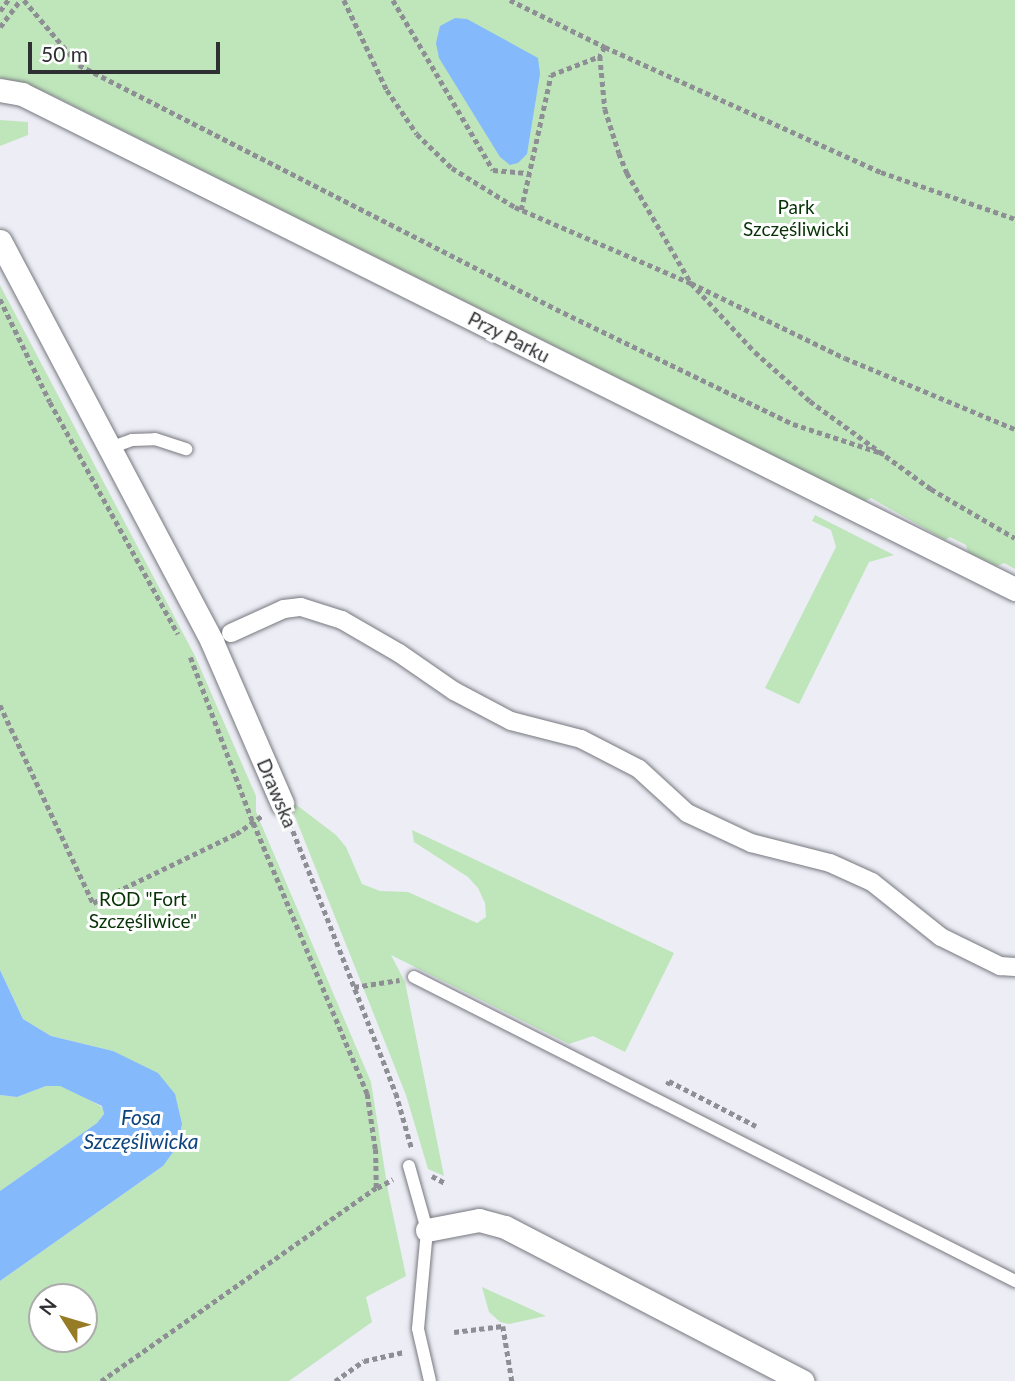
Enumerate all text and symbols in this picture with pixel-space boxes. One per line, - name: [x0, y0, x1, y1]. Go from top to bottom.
- scale bar: [32, 28, 224, 72]
- text: 50 m: [41, 41, 88, 66]
- park label: Park Szczęśliwicki: [743, 196, 849, 240]
- street label: Przy Parku: [464, 307, 554, 367]
- street label: Drawska: [252, 755, 302, 831]
- park label: ROD "Fort Szczęśliwice": [89, 888, 197, 932]
- water label: Fosa Szczęśliwicka: [83, 1104, 199, 1154]
- north arrow: [28, 1283, 98, 1353]
- text: N: [34, 1294, 61, 1319]

